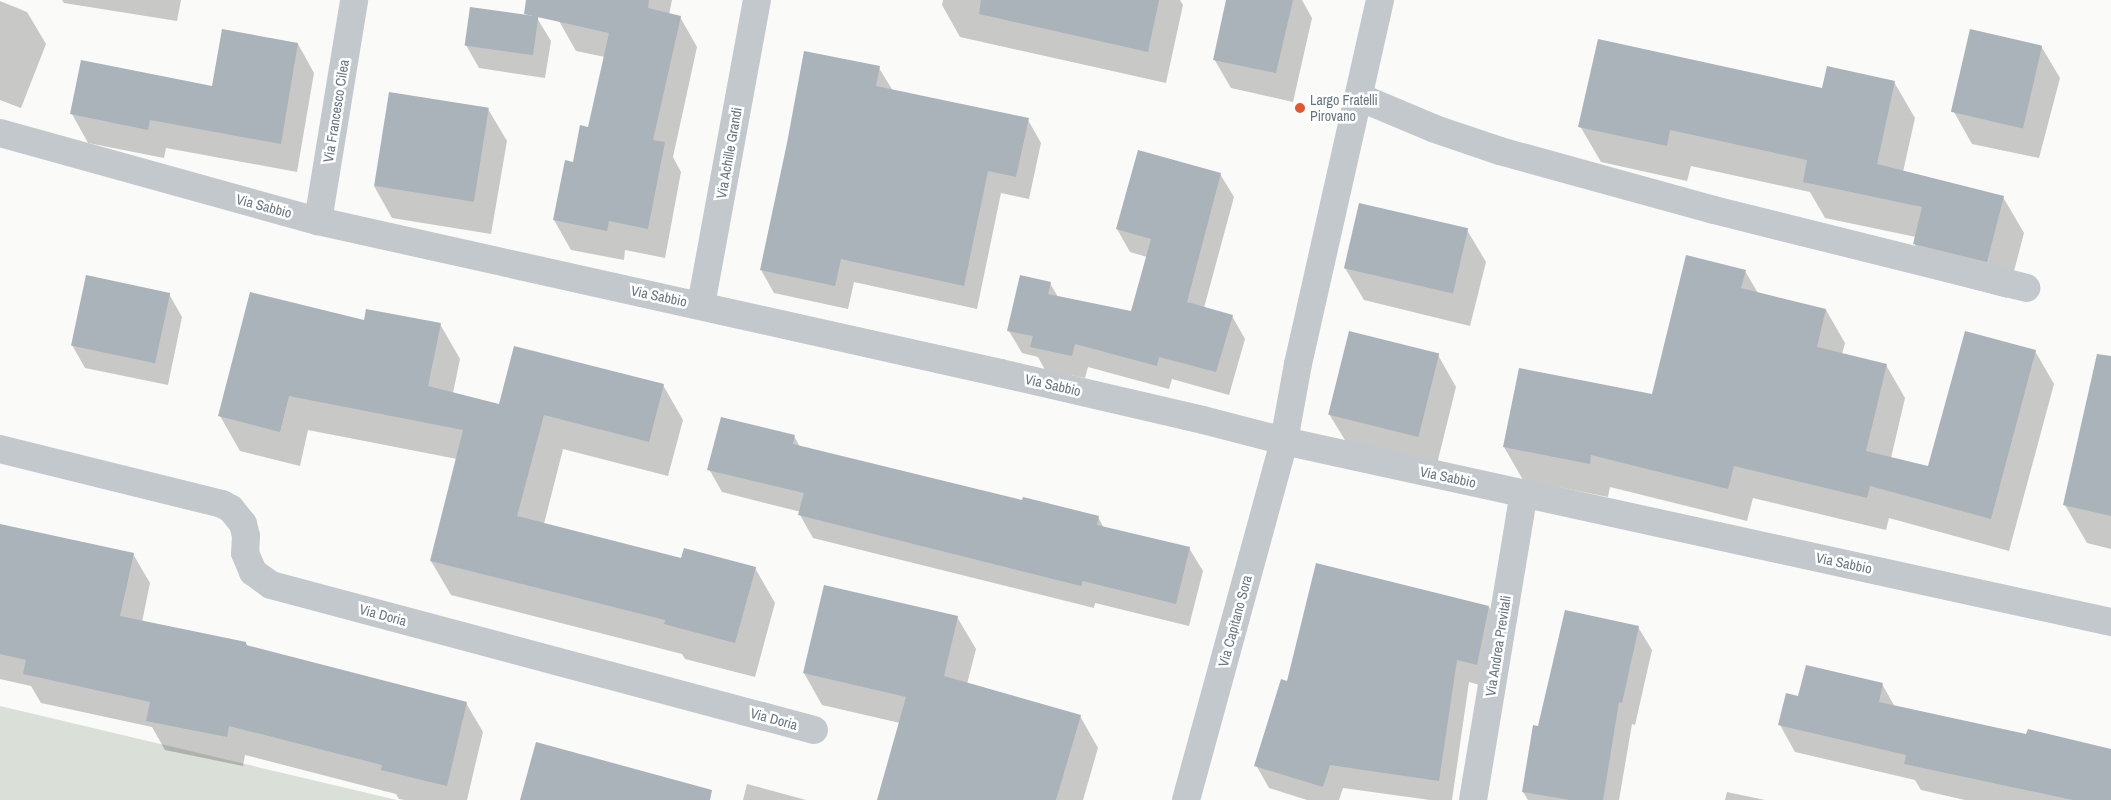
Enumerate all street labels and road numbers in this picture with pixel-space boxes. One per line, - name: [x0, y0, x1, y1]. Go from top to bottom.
- street label: Via Francesco Cilea: [320, 58, 352, 164]
- street label: Via Achille Grandi: [713, 106, 745, 200]
- street label: Via Sabbio: [234, 191, 294, 221]
- street label: Via Sabbio: [630, 282, 688, 310]
- street label: Via Sabbio: [1024, 370, 1082, 400]
- street label: Via Sabbio: [1419, 463, 1477, 491]
- street label: Via Sabbio: [1815, 549, 1873, 577]
- street label: Via Capitano Sora: [1215, 573, 1255, 669]
- street label: Via Andrea Previtali: [1482, 594, 1514, 698]
- street label: Via Doria: [357, 601, 409, 629]
- street label: Via Doria: [748, 705, 800, 733]

